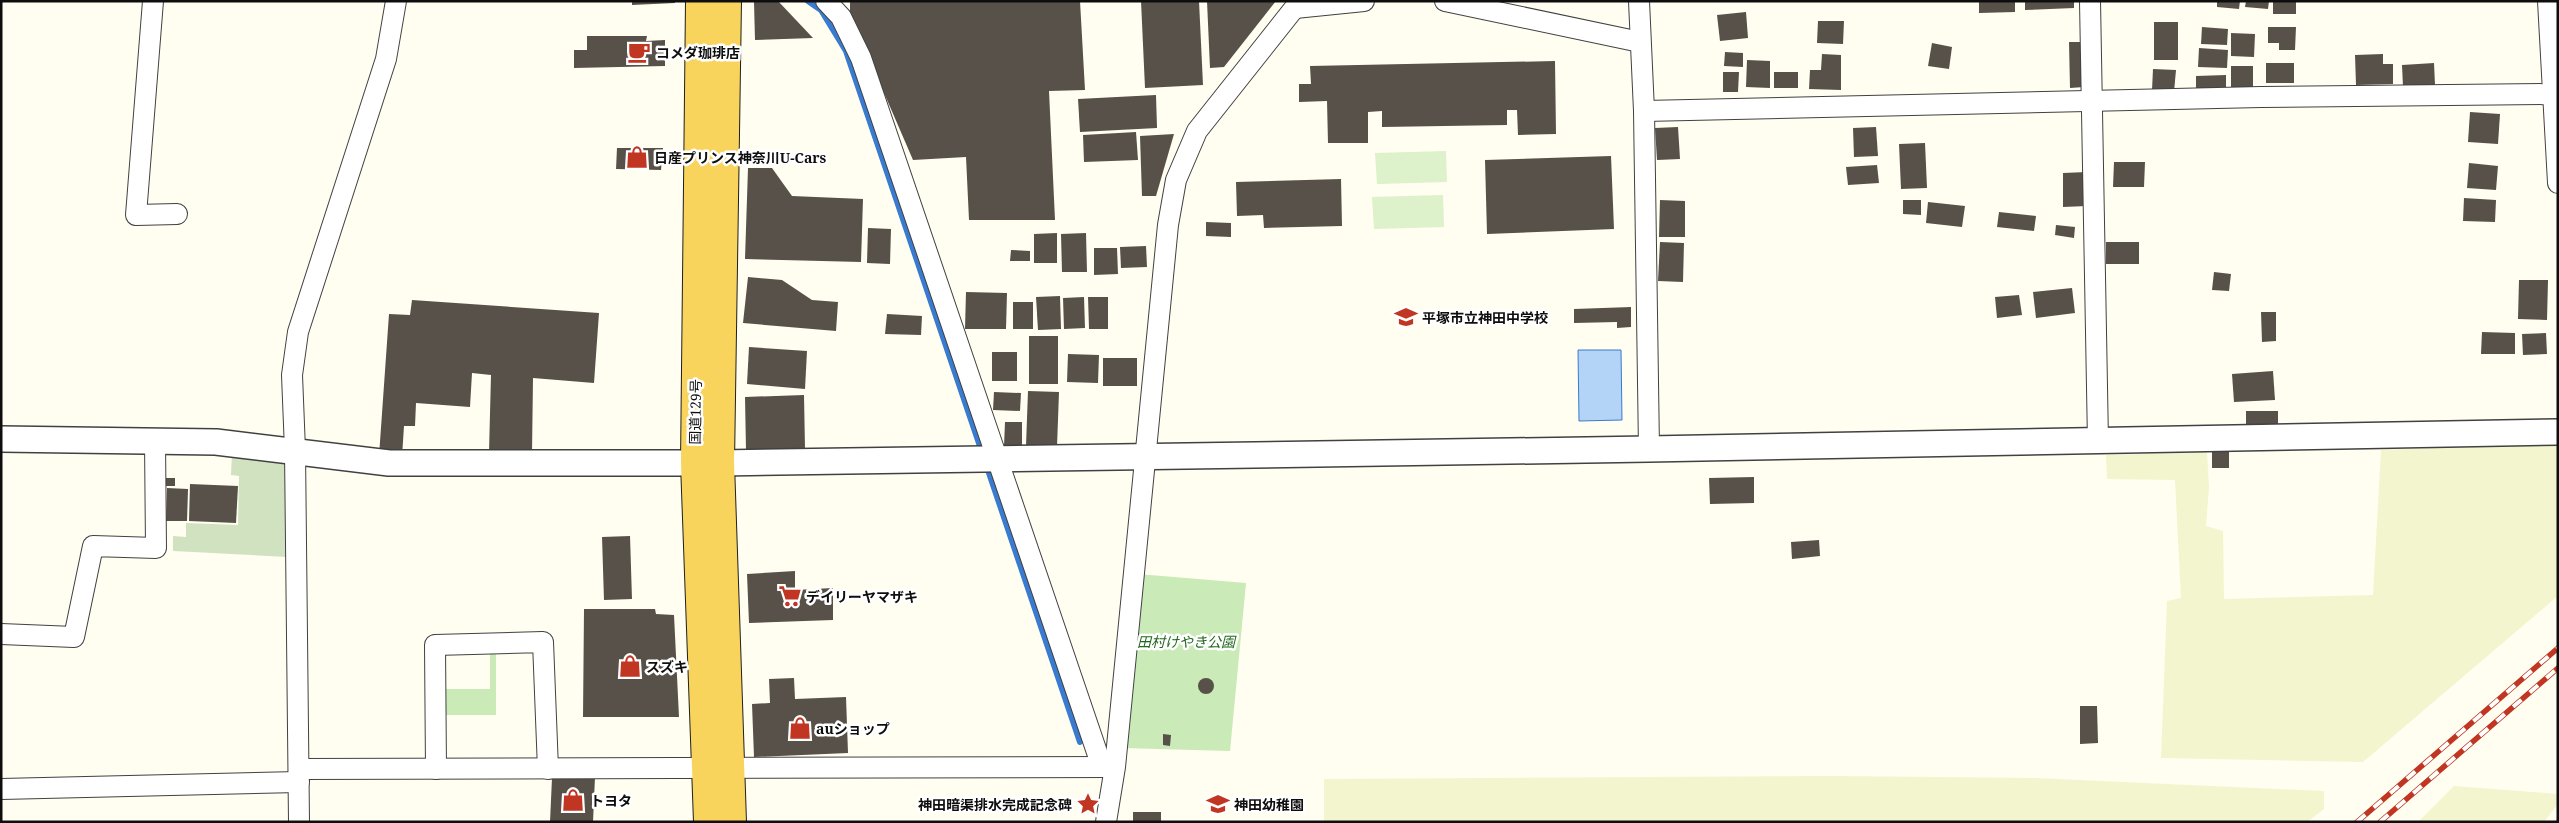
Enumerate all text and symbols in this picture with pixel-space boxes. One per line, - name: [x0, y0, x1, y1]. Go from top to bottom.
- cafe icon: コメダ珈琲店: [626, 39, 652, 65]
- place label: コメダ珈琲店: [656, 43, 740, 62]
- shop icon: 日産プリンス神奈川U-Cars: [624, 144, 650, 170]
- place label: 日産プリンス神奈川U-Cars: [654, 148, 827, 167]
- school or university icon: 平塚市立神田中学校: [1393, 304, 1419, 330]
- place label: 平塚市立神田中学校: [1422, 308, 1548, 327]
- street label: 国道129号: [685, 379, 705, 445]
- supermarket icon: デイリーヤマザキ: [777, 583, 803, 609]
- place label: デイリーヤマザキ: [806, 587, 918, 606]
- park label: 田村けやき公園: [1137, 632, 1237, 651]
- shop icon: スズキ: [617, 653, 643, 679]
- place label: スズキ: [646, 657, 688, 676]
- shop icon: auショップ: [787, 715, 813, 741]
- place label: auショップ: [816, 719, 890, 738]
- shop icon: トヨタ: [560, 787, 586, 813]
- place label: トヨタ: [590, 791, 632, 810]
- place icon: 神田暗渠排水完成記念碑: [1075, 791, 1101, 817]
- school or university icon: 神田幼稚園: [1205, 791, 1231, 817]
- place label: 神田暗渠排水完成記念碑: [918, 795, 1072, 814]
- place label: 神田幼稚園: [1234, 795, 1304, 814]

